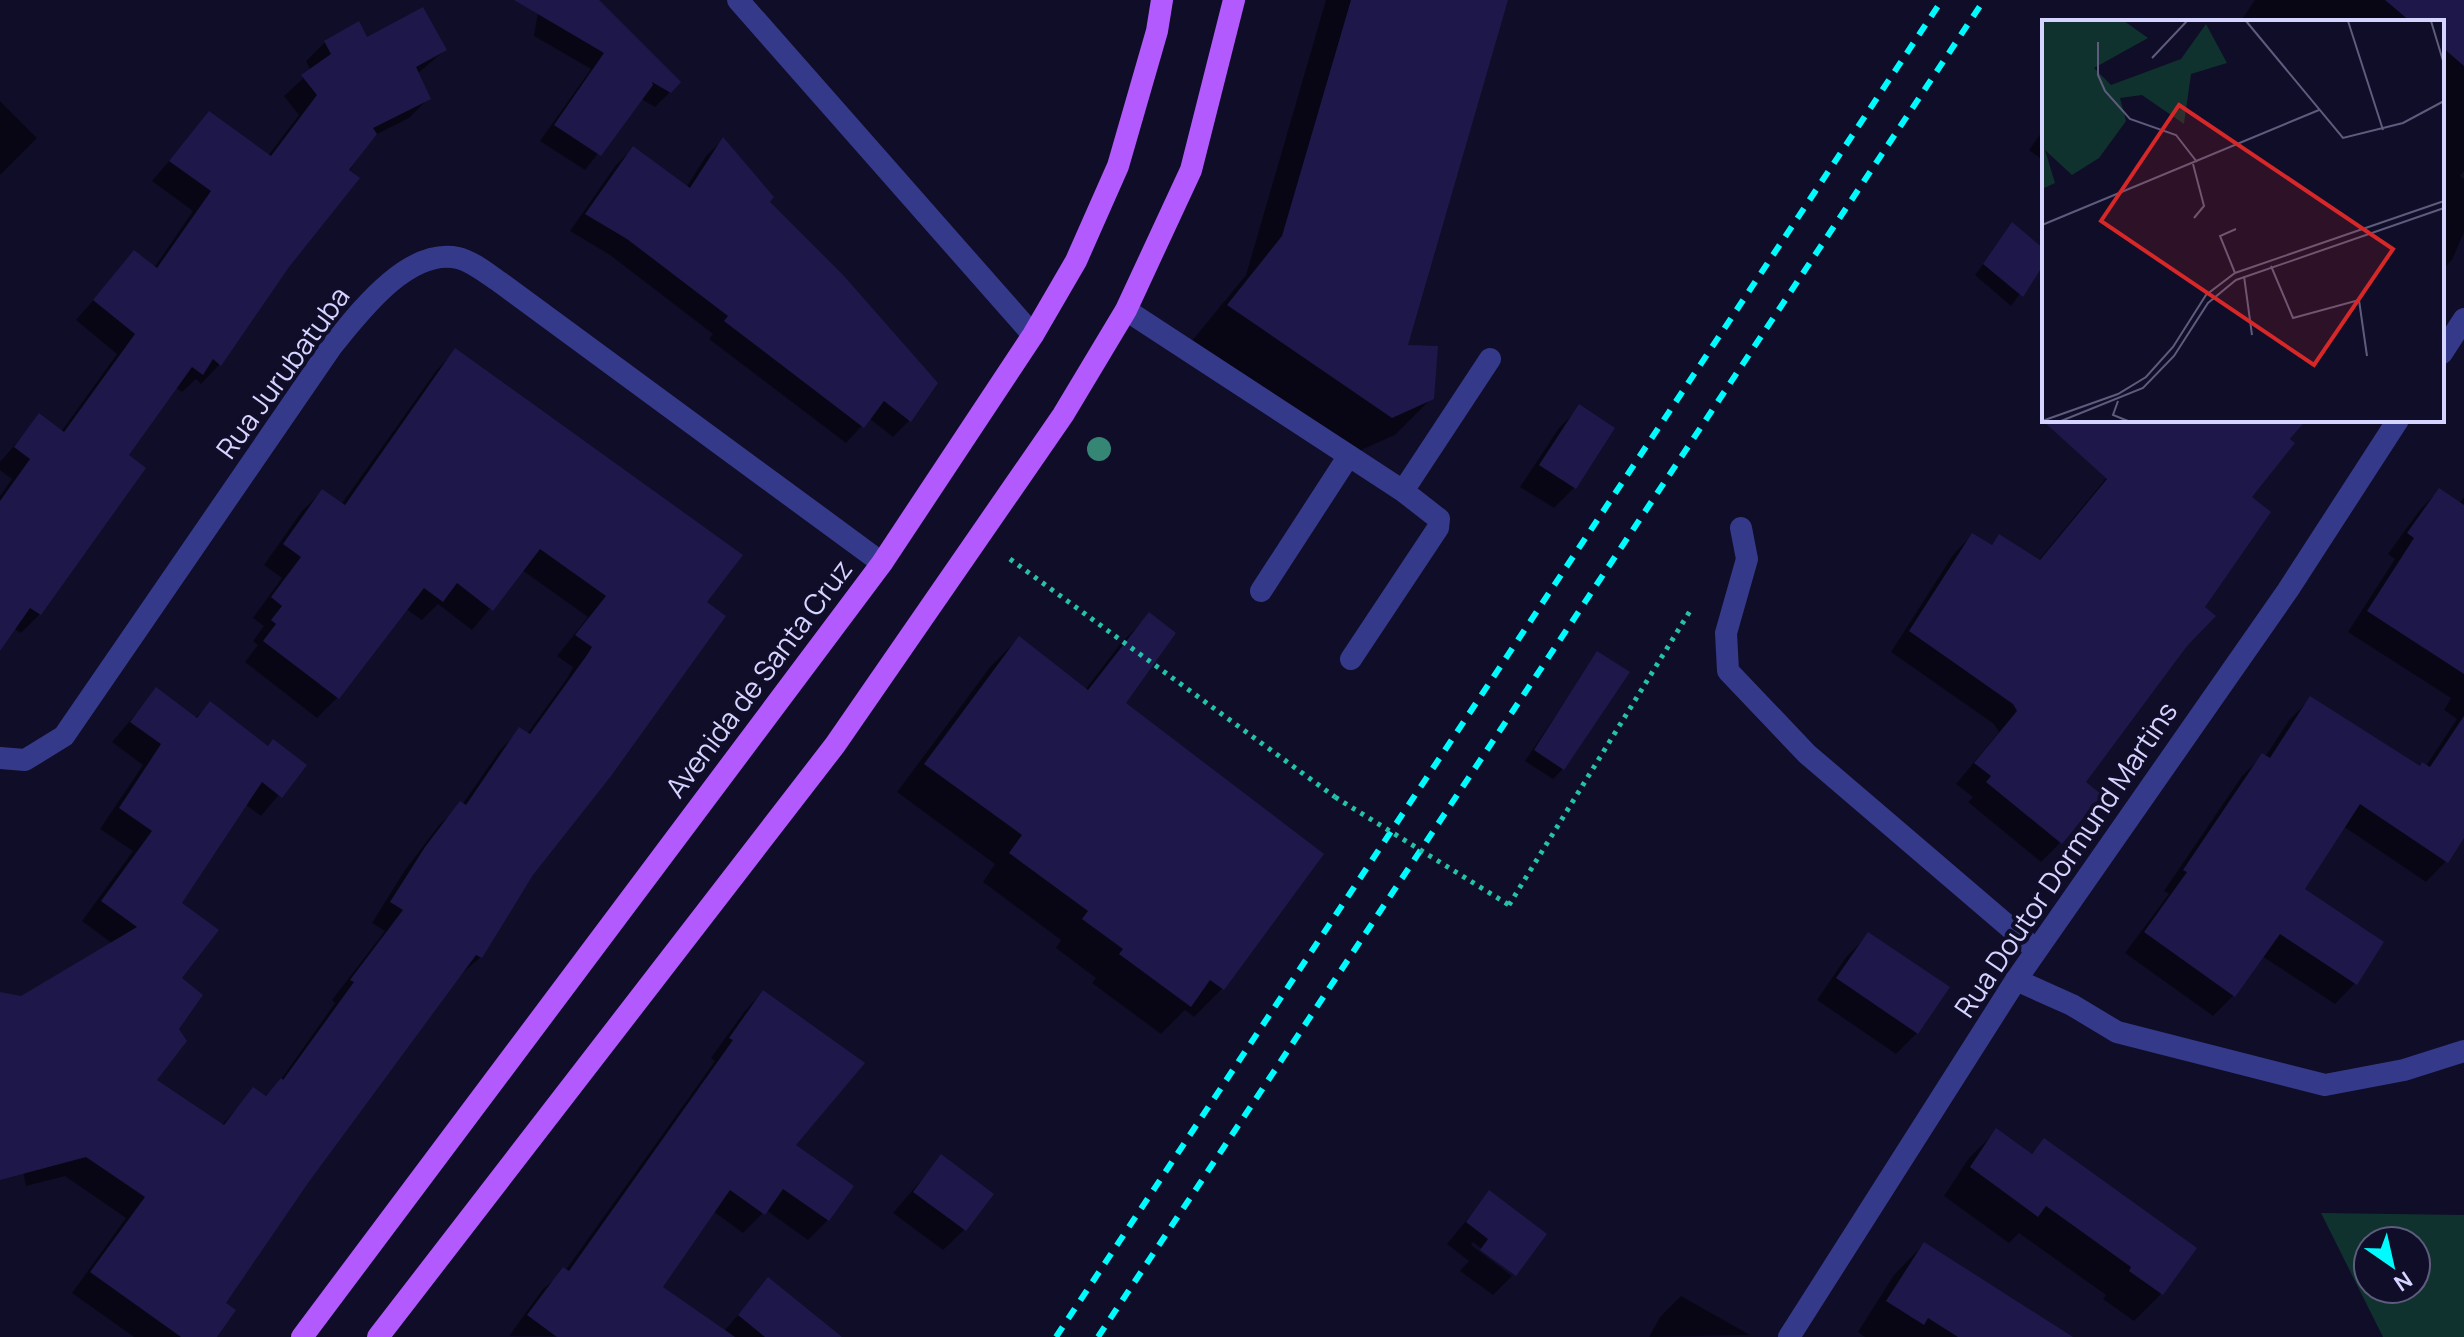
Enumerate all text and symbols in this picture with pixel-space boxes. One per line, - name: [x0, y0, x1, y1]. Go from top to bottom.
- inset map: [2042, 20, 2444, 422]
- street label: Rua Jurubatuba: [207, 278, 357, 466]
- street label: Avenida de Santa Cruz: [656, 551, 860, 805]
- street label: Rua Doutor Dormund Martins: [1945, 694, 2185, 1024]
- north arrow: [2352, 1225, 2432, 1305]
- text: N: [2388, 1265, 2418, 1298]

